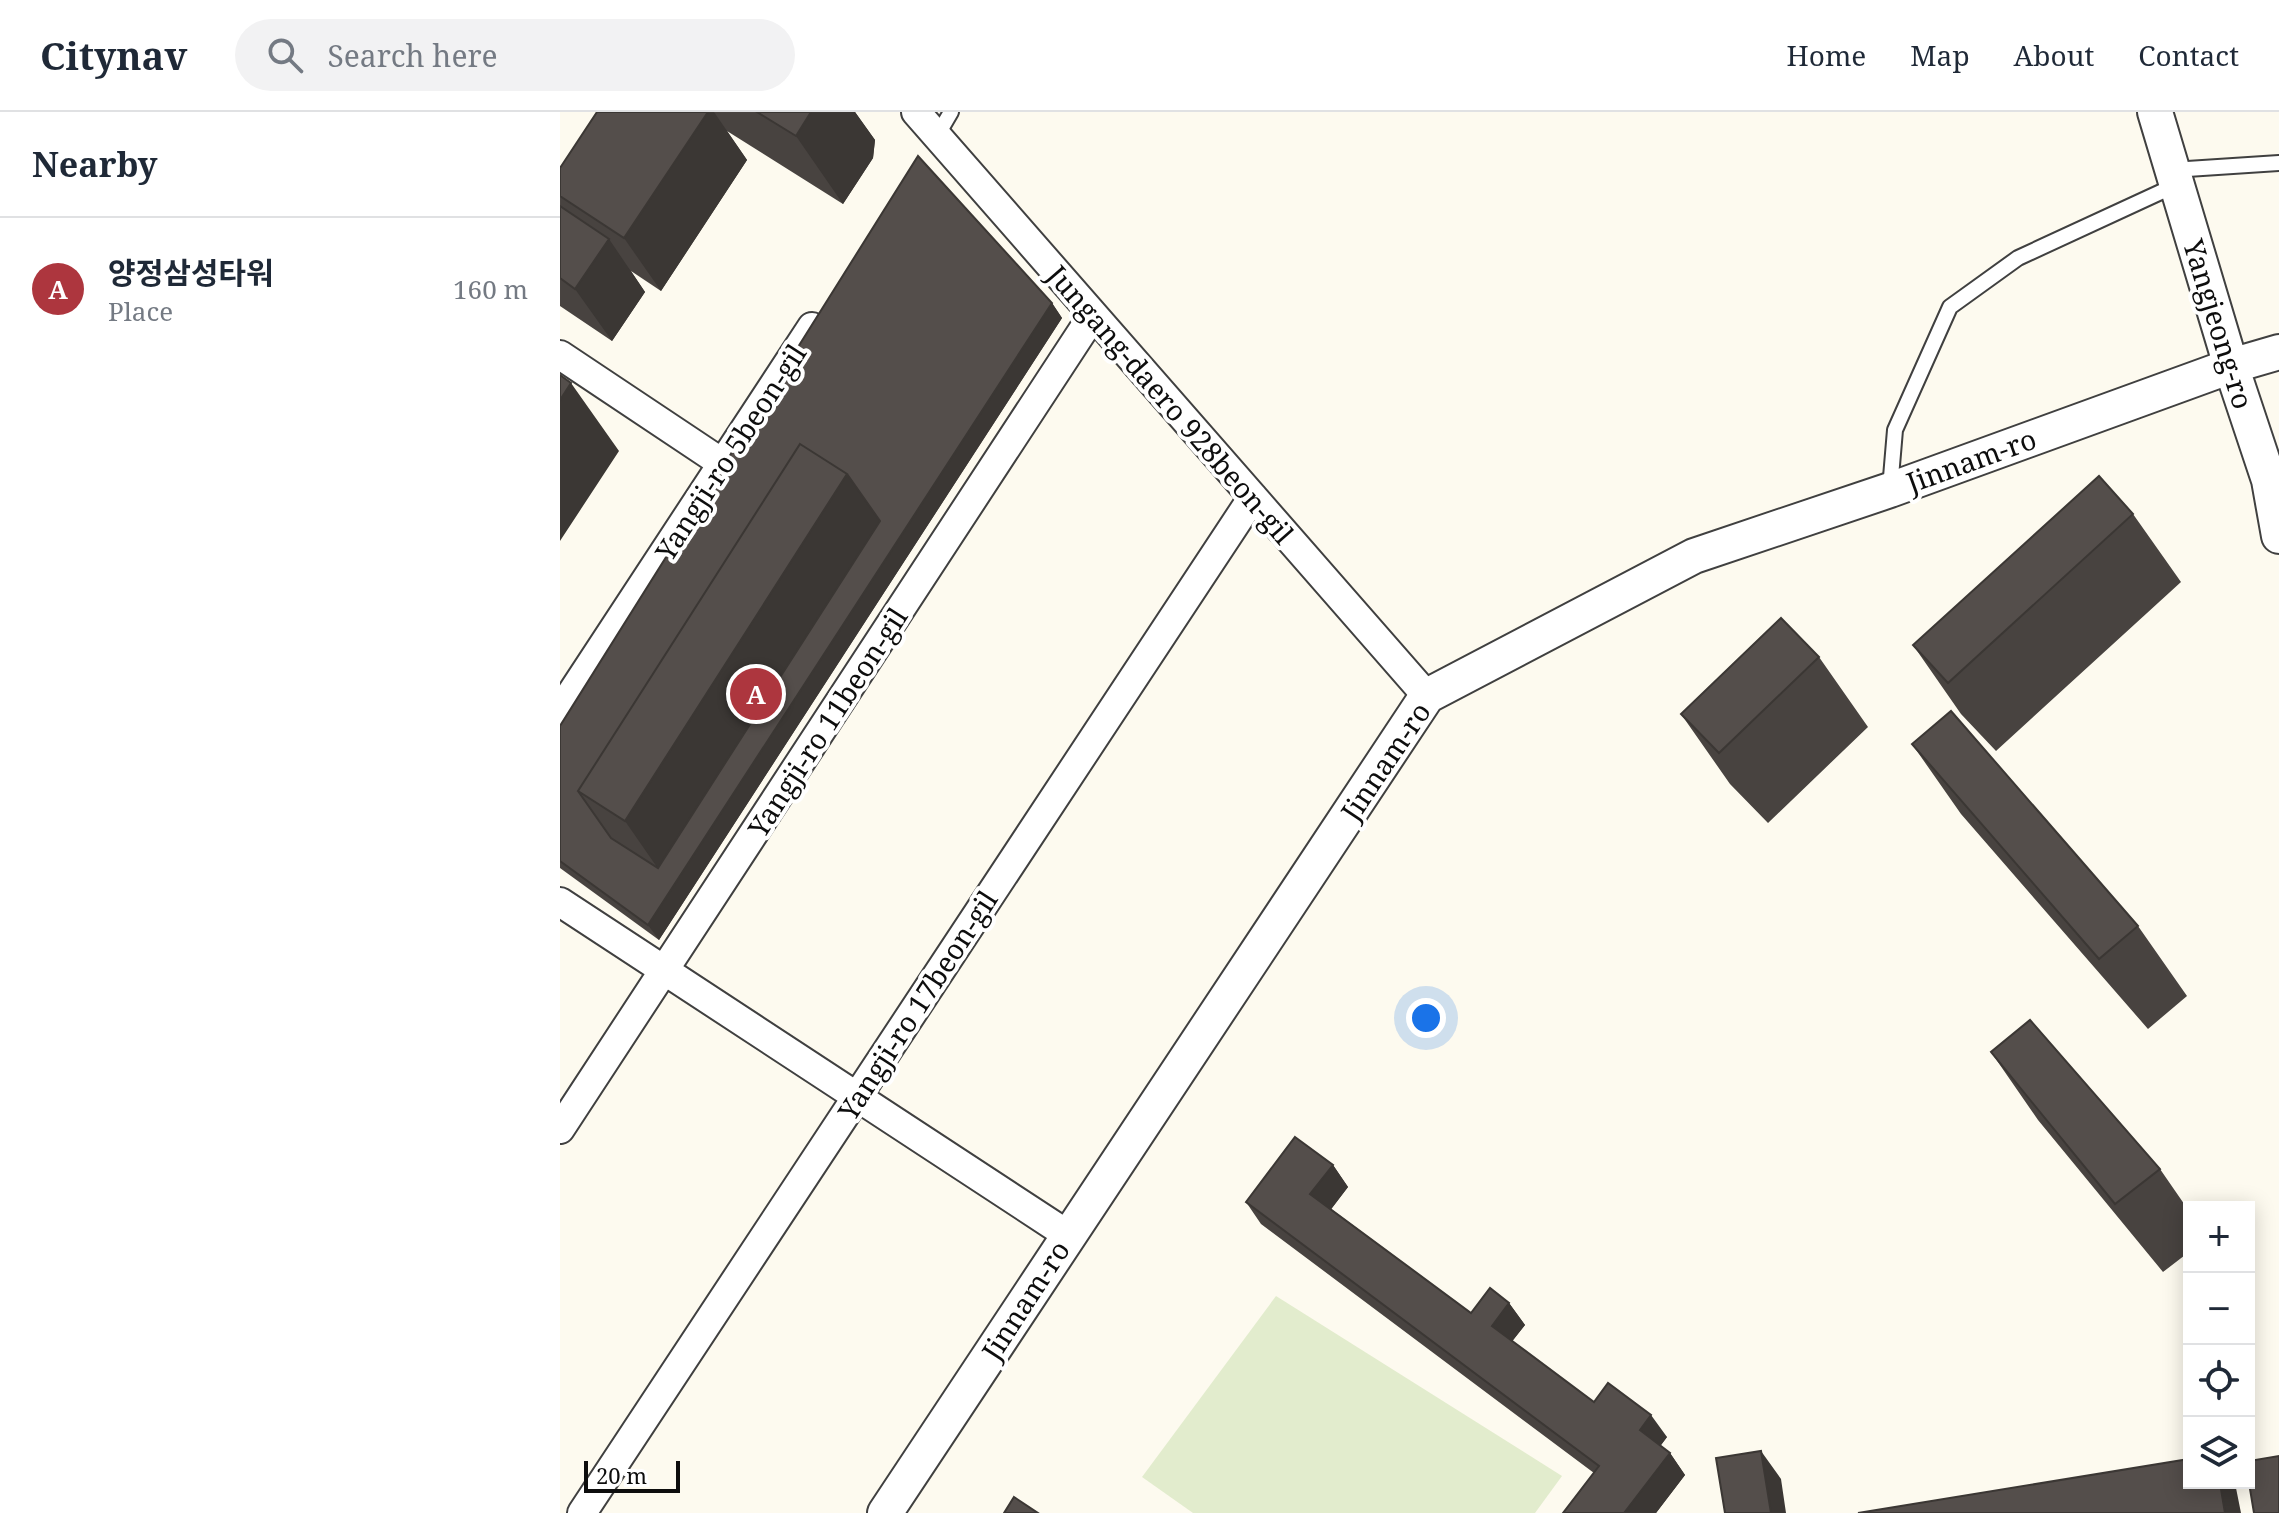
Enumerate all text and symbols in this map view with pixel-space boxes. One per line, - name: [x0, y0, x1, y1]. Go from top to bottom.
- search box: [235, 19, 795, 91]
- text: Citynav: [40, 29, 187, 81]
- icon: search: [263, 33, 307, 77]
- text: Search here: [327, 35, 498, 76]
- text: Home: [1787, 36, 1866, 74]
- text: Map: [1910, 36, 1970, 74]
- text: About: [2014, 36, 2094, 74]
- text: Contact: [2138, 36, 2239, 74]
- text: Nearby: [32, 141, 158, 187]
- street label: Yangjeong-ro: [2175, 234, 2263, 413]
- text: 양정삼성타워: [108, 252, 274, 293]
- street label: Jungang-daero 928beon-gil: [1039, 256, 1303, 552]
- text: A: [48, 271, 68, 307]
- text: 160 m: [453, 271, 528, 307]
- text: Place: [108, 293, 173, 329]
- street label: Yangji-ro 5beon-gil: [645, 336, 814, 568]
- street label: Jinnam-ro: [1900, 419, 2041, 501]
- street label: Yangji-ro 11beon-gil: [738, 600, 916, 845]
- pin: A: [730, 664, 782, 724]
- street label: Jinnam-ro: [1331, 694, 1439, 829]
- street label: Yangji-ro 17beon-gil: [828, 883, 1006, 1128]
- your location: [1406, 998, 1446, 1038]
- map controls: [2183, 1201, 2255, 1489]
- button: +: [2183, 1201, 2255, 1273]
- street label: Jinnam-ro: [972, 1233, 1078, 1368]
- button: −: [2183, 1273, 2255, 1345]
- button: locate: [2183, 1345, 2255, 1417]
- button: layers: [2183, 1417, 2255, 1489]
- scale bar: [584, 1457, 680, 1493]
- text: 20 m: [596, 1460, 647, 1490]

